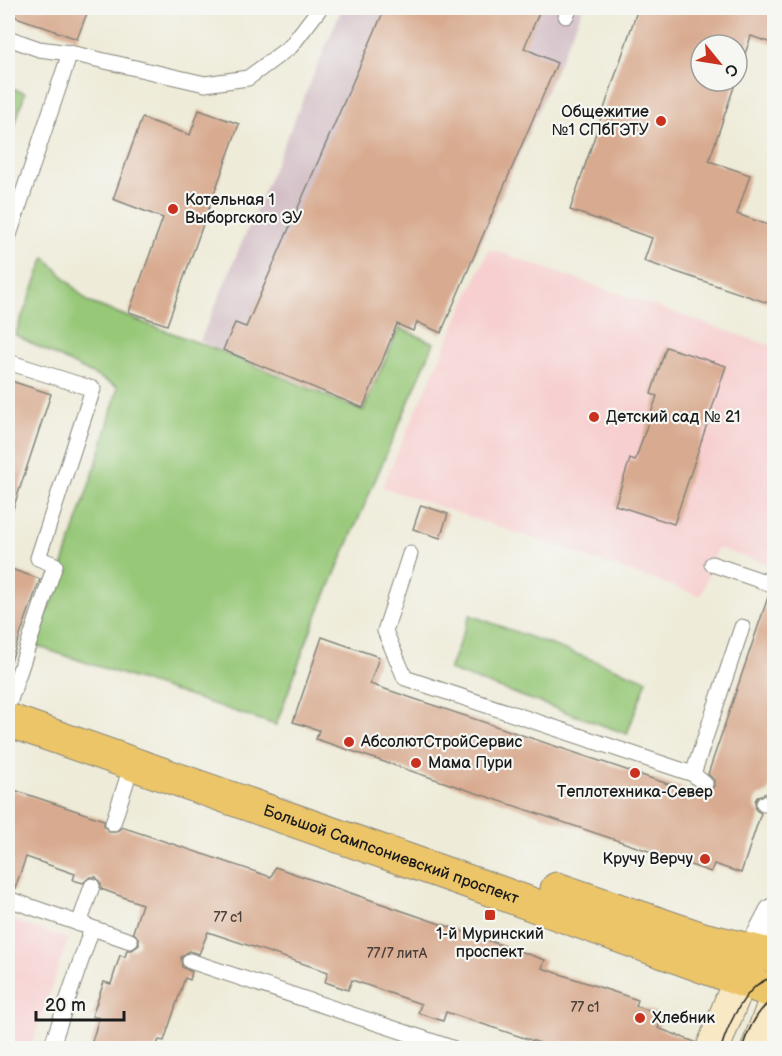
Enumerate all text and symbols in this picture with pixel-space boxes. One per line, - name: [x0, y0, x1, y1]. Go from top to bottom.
- north arrow: [689, 33, 749, 93]
- text: С: [720, 60, 742, 79]
- place label: Общежитие №1 СПбГЭТУ: [551, 103, 649, 140]
- marker: Общежитие №1 СПбГЭТУ: [654, 114, 668, 128]
- place label: Котельная 1 Выборгского ЭУ: [185, 191, 302, 228]
- marker: Котельная 1 Выборгского ЭУ: [166, 202, 180, 216]
- place label: Детский сад № 21: [606, 408, 740, 427]
- marker: Детский сад № 21: [587, 410, 601, 424]
- place label: АбсолютСтройСервис: [360, 733, 522, 752]
- marker: АбсолютСтройСервис: [342, 735, 356, 749]
- place label: Мама Пури: [428, 754, 512, 773]
- marker: Мама Пури: [409, 756, 423, 770]
- marker: Теплотехника-Север: [628, 766, 642, 780]
- place label: Теплотехника-Север: [557, 783, 713, 802]
- street label: Большой Сампсониевский проспект: [261, 801, 522, 908]
- place label: Кручу Верчу: [603, 850, 694, 869]
- marker: Кручу Верчу: [698, 852, 712, 866]
- marker: 1-й Муринский проспект: [483, 908, 497, 922]
- house number: 77 с1: [214, 909, 242, 926]
- place label: 1-й Муринский проспект: [436, 925, 544, 962]
- house number: 77/7 литА: [367, 945, 428, 962]
- scale bar: [36, 984, 124, 1022]
- text: 20 m: [45, 995, 86, 1016]
- house number: 77 с1: [571, 999, 599, 1016]
- place label: Хлебник: [652, 1009, 715, 1028]
- marker: Хлебник: [633, 1011, 647, 1025]

